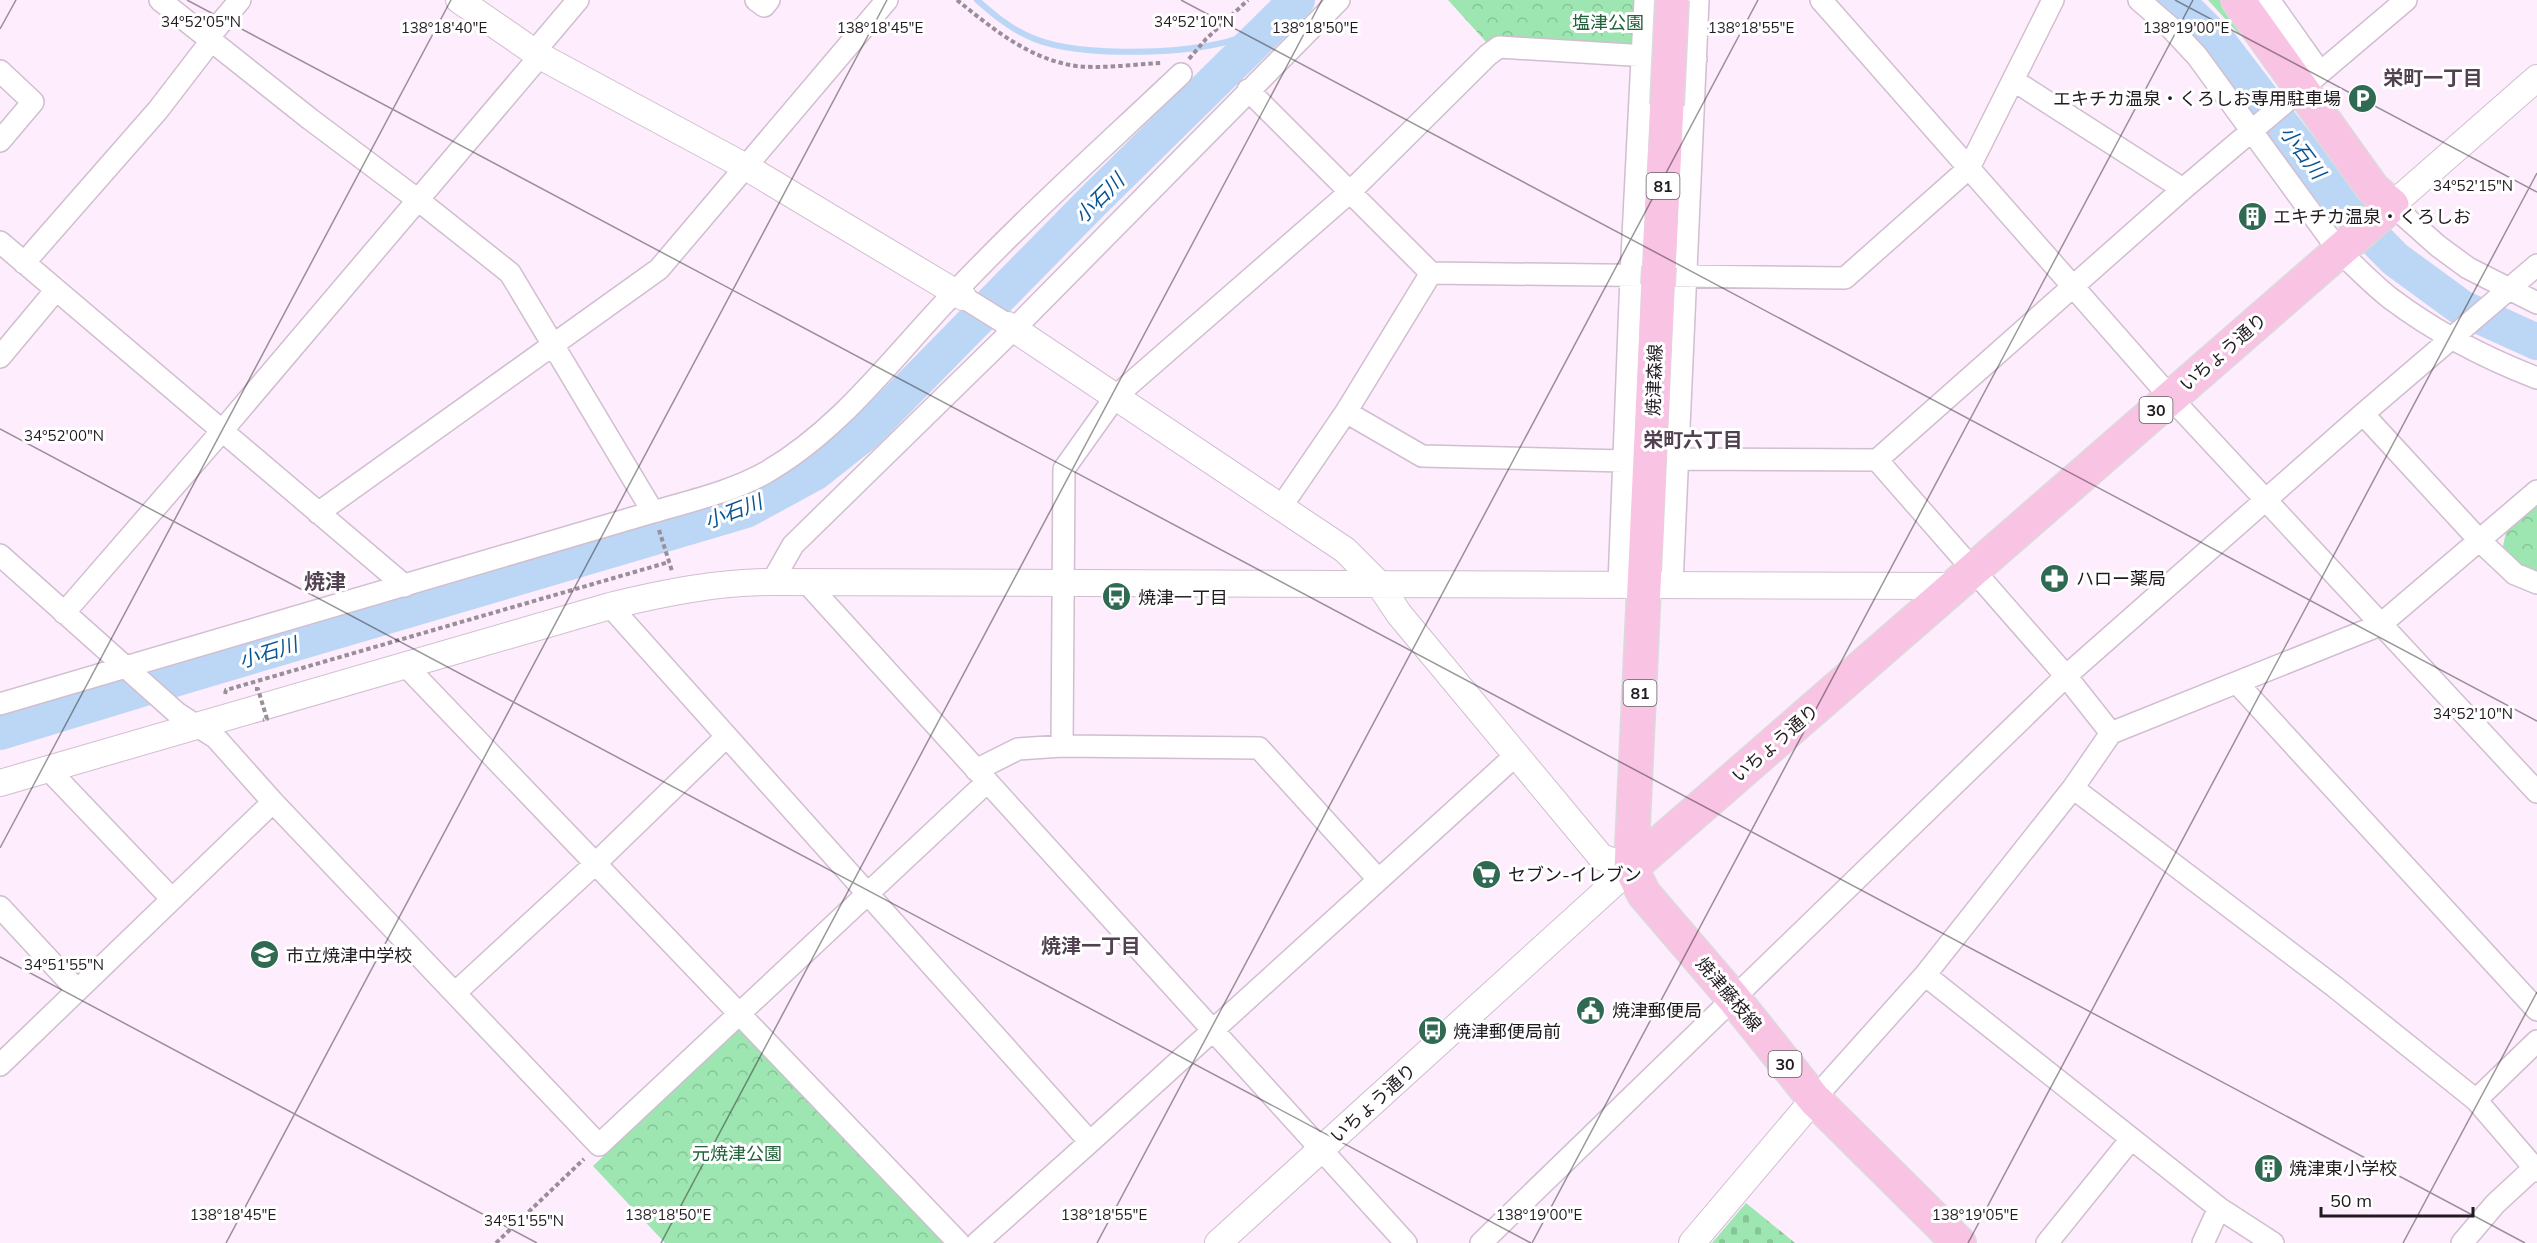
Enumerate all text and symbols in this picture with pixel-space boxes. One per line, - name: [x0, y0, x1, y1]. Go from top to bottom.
- park label: 塩津公園: [1572, 11, 1644, 34]
- text: 34°52'05"N: [161, 12, 241, 31]
- text: 34°52'10"N: [1154, 12, 1234, 31]
- text: 138°18'40"E: [401, 18, 487, 37]
- text: 138°18'45"E: [837, 18, 923, 37]
- text: 138°18'50"E: [1272, 18, 1358, 37]
- text: 138°18'55"E: [1708, 18, 1794, 37]
- text: 138°19'00"E: [2143, 18, 2229, 37]
- district label: 栄町一丁目: [2383, 65, 2483, 90]
- parking icon: エキチカ温泉・くろしお専用駐車場: [2346, 82, 2378, 114]
- place label: エキチカ温泉・くろしお専用駐車場: [2053, 87, 2341, 110]
- water label: 小石川: [2275, 121, 2332, 185]
- water label: 小石川: [1069, 167, 1130, 228]
- road number: 81: [1646, 173, 1680, 199]
- text: 34°52'15"N: [2433, 176, 2513, 195]
- building icon: エキチカ温泉・くろしお: [2236, 200, 2268, 232]
- place label: エキチカ温泉・くろしお: [2273, 205, 2471, 228]
- street label: いちょう通り: [2175, 308, 2271, 396]
- street label: 焼津森線: [1641, 344, 1667, 416]
- road number: 30: [2140, 397, 2172, 423]
- text: 34°52'00"N: [24, 426, 104, 445]
- district label: 栄町六丁目: [1643, 427, 1743, 452]
- water label: 小石川: [701, 488, 767, 533]
- pharmacy icon: ハロー薬局: [2039, 562, 2071, 594]
- place label: ハロー薬局: [2076, 567, 2166, 590]
- district label: 焼津: [304, 568, 346, 594]
- bus stop icon: 焼津一丁目: [1101, 581, 1133, 613]
- place label: 焼津一丁目: [1138, 586, 1228, 609]
- water label: 小石川: [236, 631, 302, 673]
- road number: 81: [1624, 680, 1656, 706]
- street label: いちょう通り: [1727, 699, 1823, 787]
- text: 34°52'10"N: [2433, 704, 2513, 723]
- supermarket icon: セブン-イレブン: [1471, 858, 1503, 890]
- place label: セブン-イレブン: [1508, 863, 1642, 886]
- district label: 焼津一丁目: [1041, 933, 1141, 958]
- school or university icon: 市立焼津中学校: [249, 939, 281, 971]
- place label: 市立焼津中学校: [286, 944, 412, 967]
- street label: 焼津藤枝線: [1691, 952, 1767, 1036]
- text: 34°51'55"N: [24, 955, 104, 974]
- public building icon: 焼津郵便局: [1575, 994, 1607, 1026]
- place label: 焼津郵便局: [1612, 999, 1702, 1022]
- bus stop icon: 焼津郵便局前: [1416, 1015, 1448, 1047]
- place label: 焼津郵便局前: [1453, 1020, 1561, 1043]
- road number: 30: [1768, 1051, 1802, 1077]
- street label: いちょう通り: [1325, 1058, 1421, 1148]
- park label: 元焼津公園: [692, 1142, 782, 1165]
- building icon: 焼津東小学校: [2252, 1152, 2284, 1184]
- place label: 焼津東小学校: [2289, 1157, 2397, 1180]
- scale bar: [2321, 1180, 2472, 1218]
- text: 50 m: [2330, 1189, 2372, 1212]
- text: 138°18'45"E: [190, 1205, 276, 1224]
- text: 138°18'50"E: [625, 1205, 711, 1224]
- text: 138°18'55"E: [1061, 1205, 1147, 1224]
- text: 138°19'00"E: [1496, 1205, 1582, 1224]
- text: 138°19'05"E: [1932, 1205, 2018, 1224]
- text: 34°51'55"N: [484, 1211, 564, 1230]

